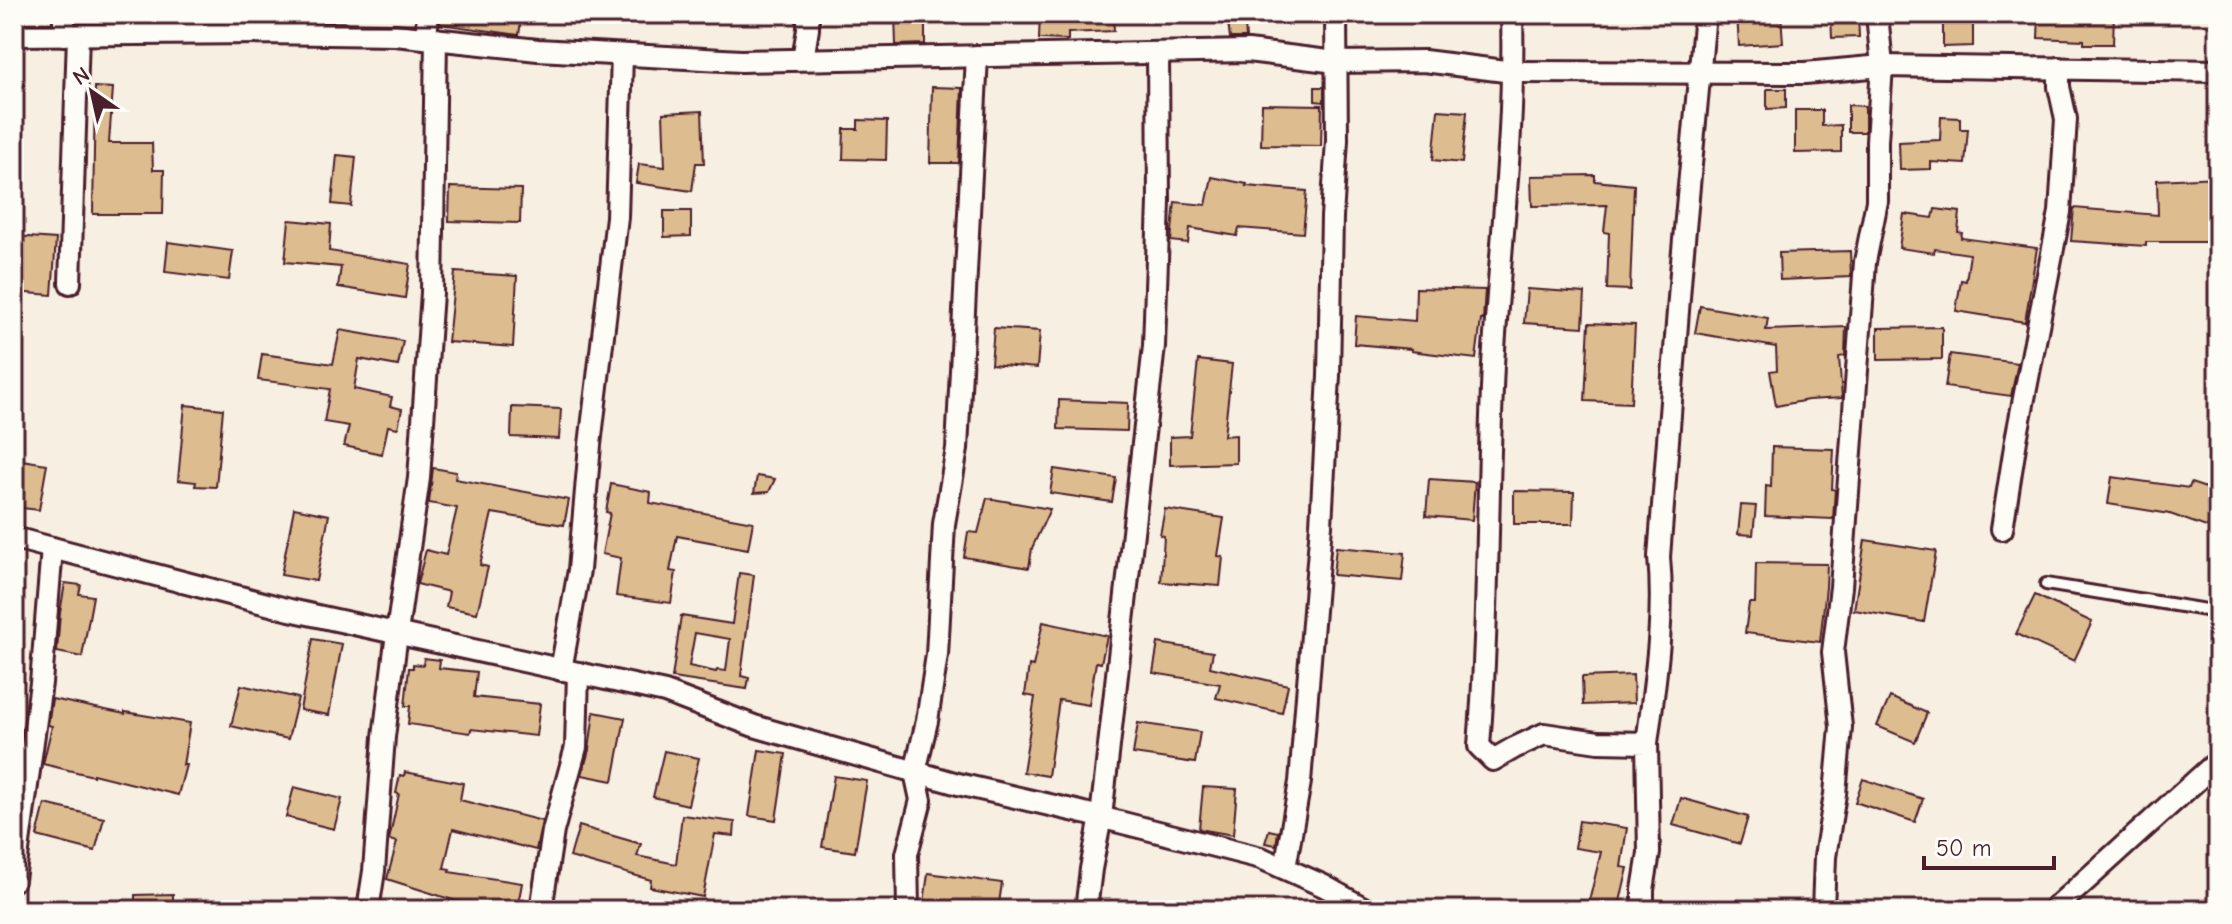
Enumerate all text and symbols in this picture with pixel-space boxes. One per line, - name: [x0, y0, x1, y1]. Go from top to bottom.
- north arrow: [52, 52, 132, 132]
- text: N: [68, 61, 95, 91]
- scale bar: [1924, 820, 2054, 870]
- text: 50 m: [1936, 834, 1992, 862]

